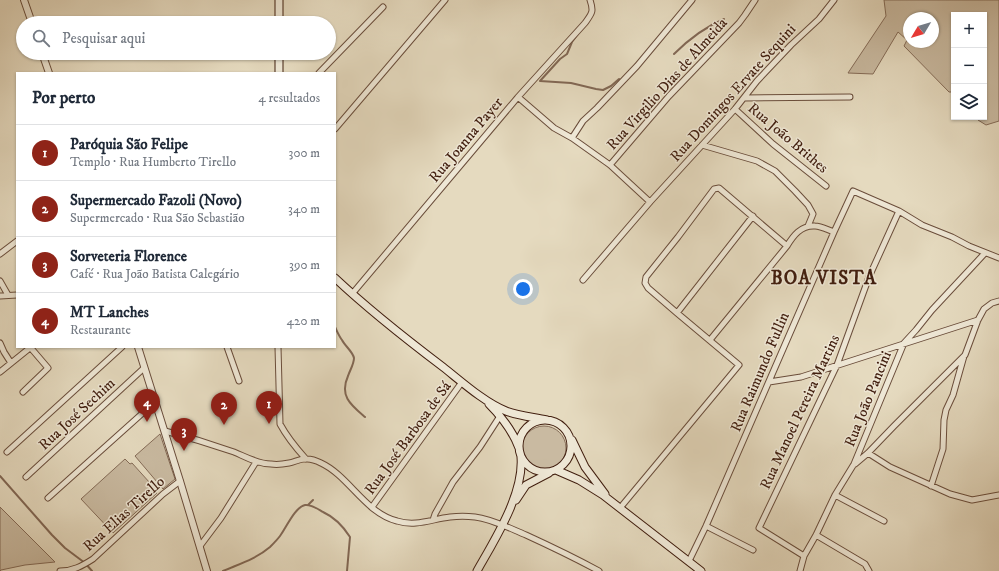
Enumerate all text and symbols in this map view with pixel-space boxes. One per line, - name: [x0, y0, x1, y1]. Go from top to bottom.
- north arrow: [903, 12, 939, 48]
- map controls: [951, 12, 987, 120]
- button: +: [951, 12, 987, 48]
- street label: Rua Virgilio Dias de Almeida: [603, 13, 732, 154]
- search box: [16, 16, 336, 60]
- street label: Rua Domingos Ervate Sequini: [666, 20, 800, 166]
- icon: search: [30, 27, 52, 49]
- text: Pesquisar aqui: [62, 29, 145, 48]
- button: −: [951, 48, 987, 84]
- button: layers: [951, 84, 987, 120]
- text: Por perto: [32, 87, 95, 109]
- text: 4 resultados: [258, 90, 320, 106]
- street label: Rua Joanna Payer: [425, 93, 507, 186]
- street label: Rua João Brithes: [744, 99, 832, 177]
- text: Paróquia São Felipe: [70, 135, 188, 154]
- text: 1: [43, 145, 47, 161]
- text: 300 m: [289, 145, 320, 161]
- text: Templo · Rua Humberto Tirello: [70, 154, 236, 170]
- text: Supermercado Fazoli (Novo): [70, 191, 242, 210]
- text: 2: [42, 201, 48, 217]
- text: 340 m: [288, 201, 320, 217]
- text: Supermercado · Rua São Sebastião: [70, 210, 245, 226]
- text: Sorveteria Florence: [70, 247, 187, 266]
- text: 3: [43, 257, 47, 273]
- text: 390 m: [289, 257, 320, 273]
- text: Café · Rua João Batista Calegário: [70, 266, 239, 282]
- district label: BOA VISTA: [771, 267, 877, 290]
- your location: [513, 279, 533, 299]
- text: MT Lanches: [70, 303, 149, 322]
- street label: Rua Raimundo Fullin: [726, 309, 794, 435]
- text: 4: [41, 313, 49, 329]
- text: 420 m: [287, 313, 320, 329]
- text: Restaurante: [70, 322, 131, 338]
- street label: Rua Manoel Pereira Martins: [756, 332, 844, 492]
- street label: Rua João Pancini: [840, 348, 896, 450]
- street label: Rua José Sechim: [35, 374, 119, 454]
- street label: Rua José Barbosa de Sá: [360, 377, 456, 498]
- pin: 4: [134, 389, 160, 422]
- pin: 1: [256, 391, 282, 424]
- pin: 2: [211, 392, 237, 425]
- pin: 3: [171, 418, 197, 451]
- street label: Rua Elias Tirello: [79, 472, 169, 556]

